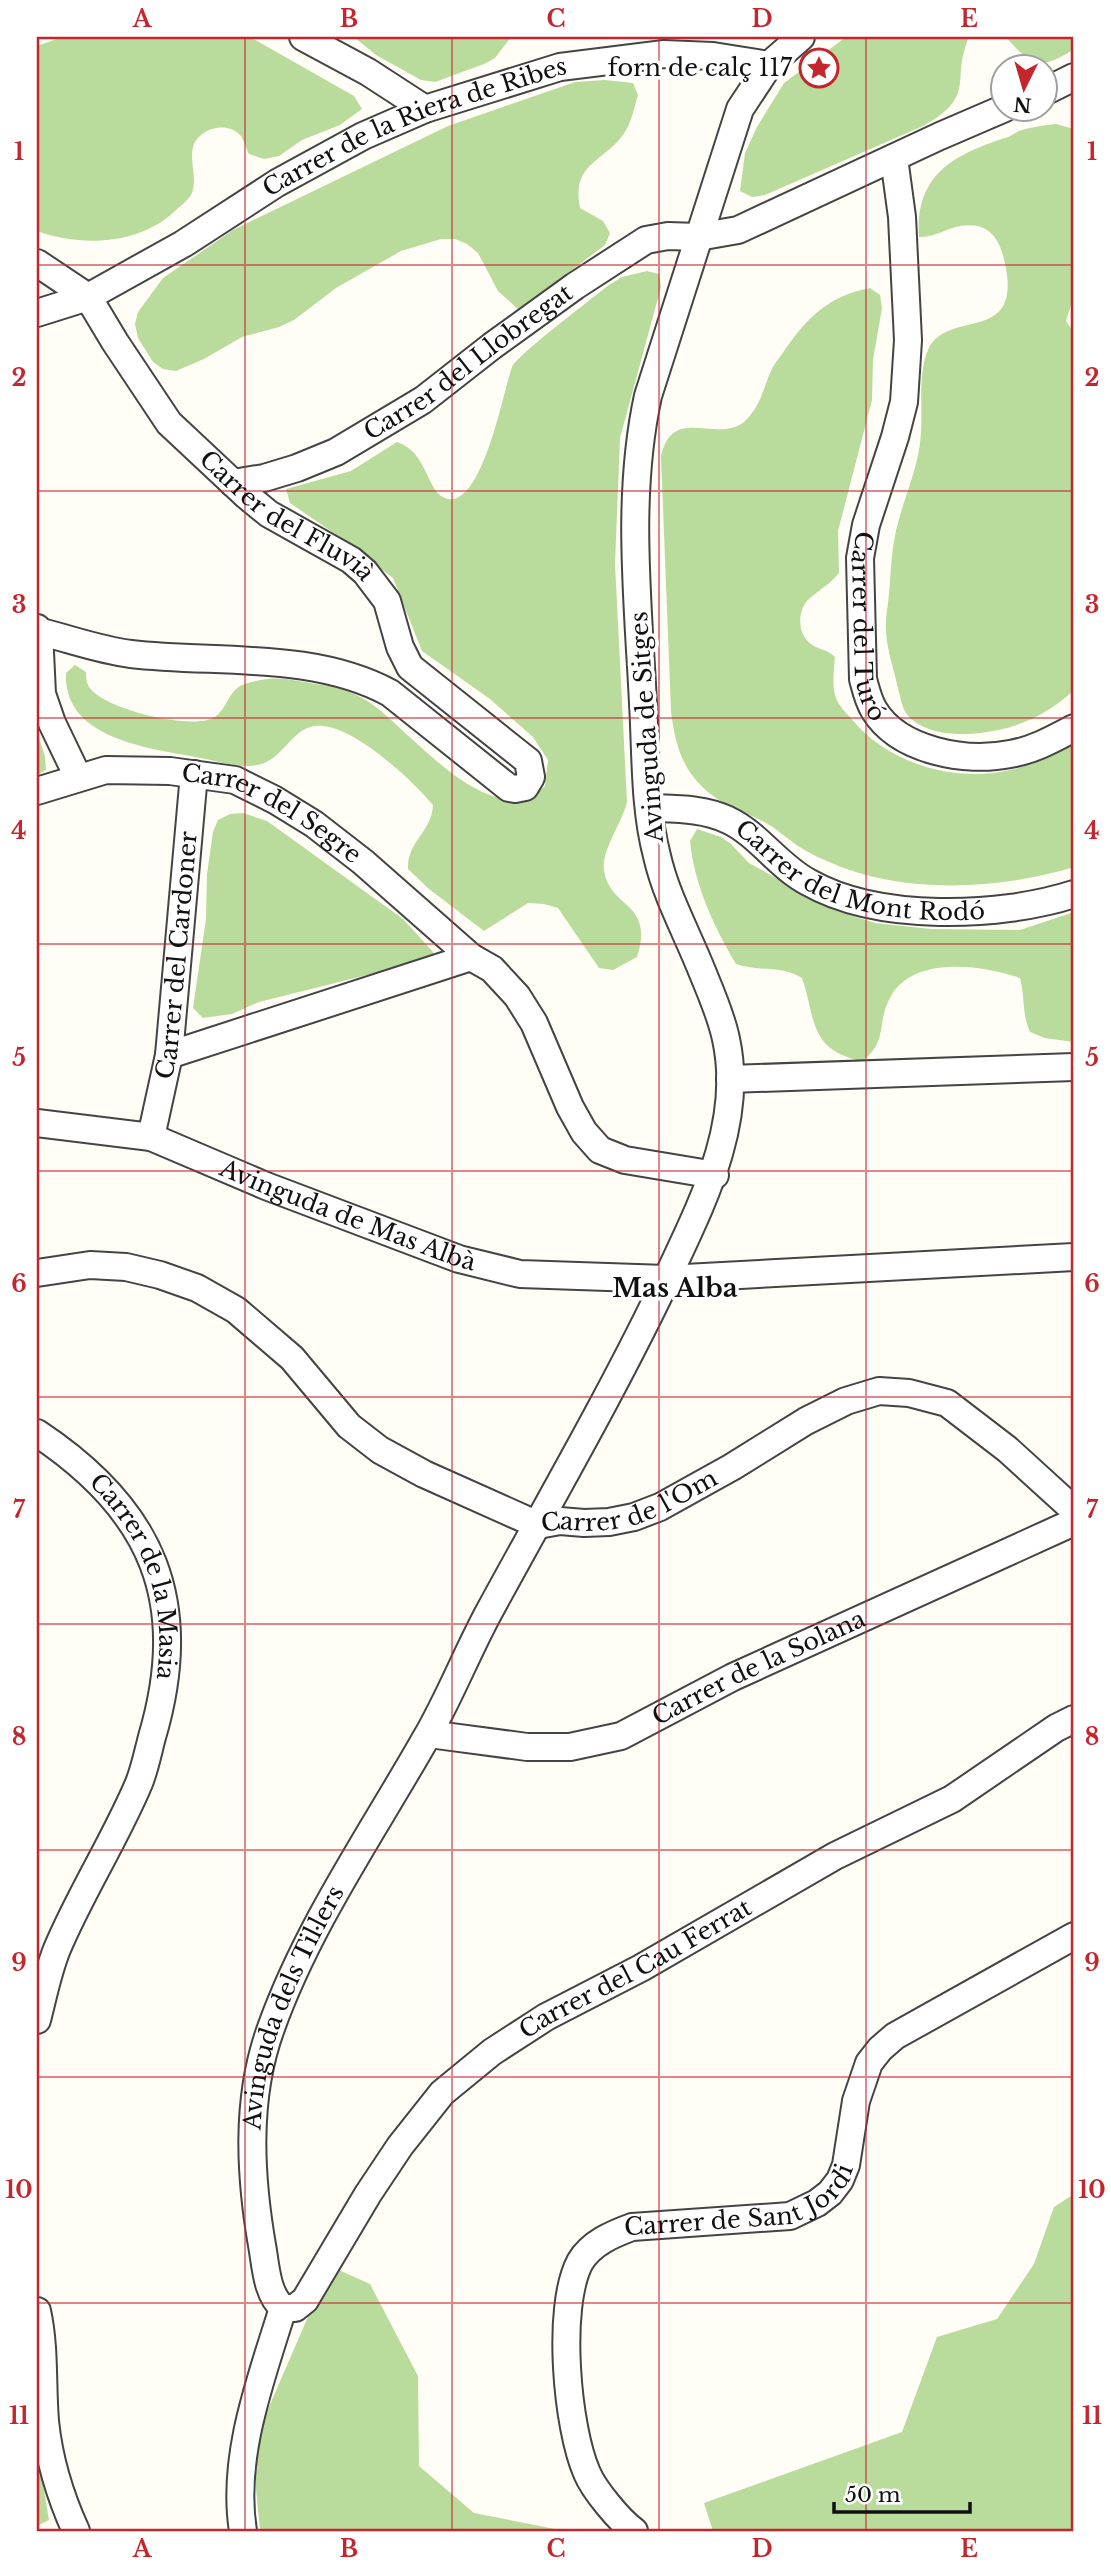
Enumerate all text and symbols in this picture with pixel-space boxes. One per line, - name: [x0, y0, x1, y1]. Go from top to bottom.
- text: A: [132, 5, 153, 33]
- text: B: [340, 5, 358, 33]
- text: C: [547, 5, 565, 33]
- text: D: [751, 5, 773, 33]
- text: E: [960, 5, 978, 33]
- place icon: forn de calç 117: [798, 47, 840, 89]
- street label: Carrer de la Riera de Ribes: [257, 51, 568, 202]
- north arrow: [988, 52, 1058, 122]
- place label: forn de calç 117: [608, 53, 793, 82]
- text: N: [1013, 92, 1032, 117]
- text: 1: [14, 138, 24, 166]
- text: 1: [1087, 138, 1097, 166]
- street label: Carrer del Llobregat: [358, 278, 578, 446]
- text: 2: [12, 364, 26, 392]
- text: 2: [1085, 364, 1099, 392]
- street label: Carrer del Fluvià: [194, 444, 382, 587]
- street label: Carrer del Turó: [845, 529, 892, 727]
- text: 3: [12, 591, 26, 619]
- text: 3: [1085, 591, 1099, 619]
- street label: Avinguda de Sitges: [624, 611, 669, 845]
- street label: Carrer del Segre: [180, 758, 367, 869]
- street label: Carrer del Mont Rodó: [730, 813, 986, 926]
- text: 4: [11, 817, 27, 845]
- text: 4: [1084, 817, 1100, 845]
- street label: Carrer del Cardoner: [149, 830, 203, 1082]
- text: 5: [12, 1044, 26, 1072]
- text: 5: [1085, 1044, 1099, 1072]
- street label: Avinguda de Mas Albà: [215, 1153, 479, 1277]
- text: 6: [11, 1270, 27, 1298]
- text: 6: [1084, 1270, 1100, 1298]
- district label: Mas Alba: [612, 1272, 738, 1304]
- street label: Carrer de l'Om: [539, 1463, 722, 1538]
- street label: Carrer de la Masia: [84, 1467, 182, 1682]
- text: 7: [13, 1496, 26, 1524]
- text: 7: [1086, 1496, 1099, 1524]
- street label: Carrer de la Solana: [647, 1603, 871, 1731]
- text: 8: [12, 1723, 26, 1751]
- text: 8: [1085, 1723, 1099, 1751]
- street label: Avinguda dels Til·lers: [237, 1880, 350, 2132]
- street label: Carrer del Cau Ferrat: [514, 1892, 756, 2044]
- text: 9: [11, 1949, 27, 1977]
- text: 9: [1084, 1949, 1100, 1977]
- street label: Carrer de Sant Jordi: [623, 2160, 859, 2242]
- text: 10: [5, 2176, 33, 2204]
- text: 10: [1078, 2176, 1106, 2204]
- text: 11: [9, 2402, 29, 2430]
- text: 11: [1082, 2402, 1102, 2430]
- scale bar: [834, 2470, 971, 2514]
- text: 50 m: [845, 2482, 901, 2508]
- text: A: [132, 2535, 153, 2563]
- text: B: [340, 2535, 358, 2563]
- text: C: [547, 2535, 565, 2563]
- text: D: [751, 2535, 773, 2563]
- text: E: [960, 2535, 978, 2563]

